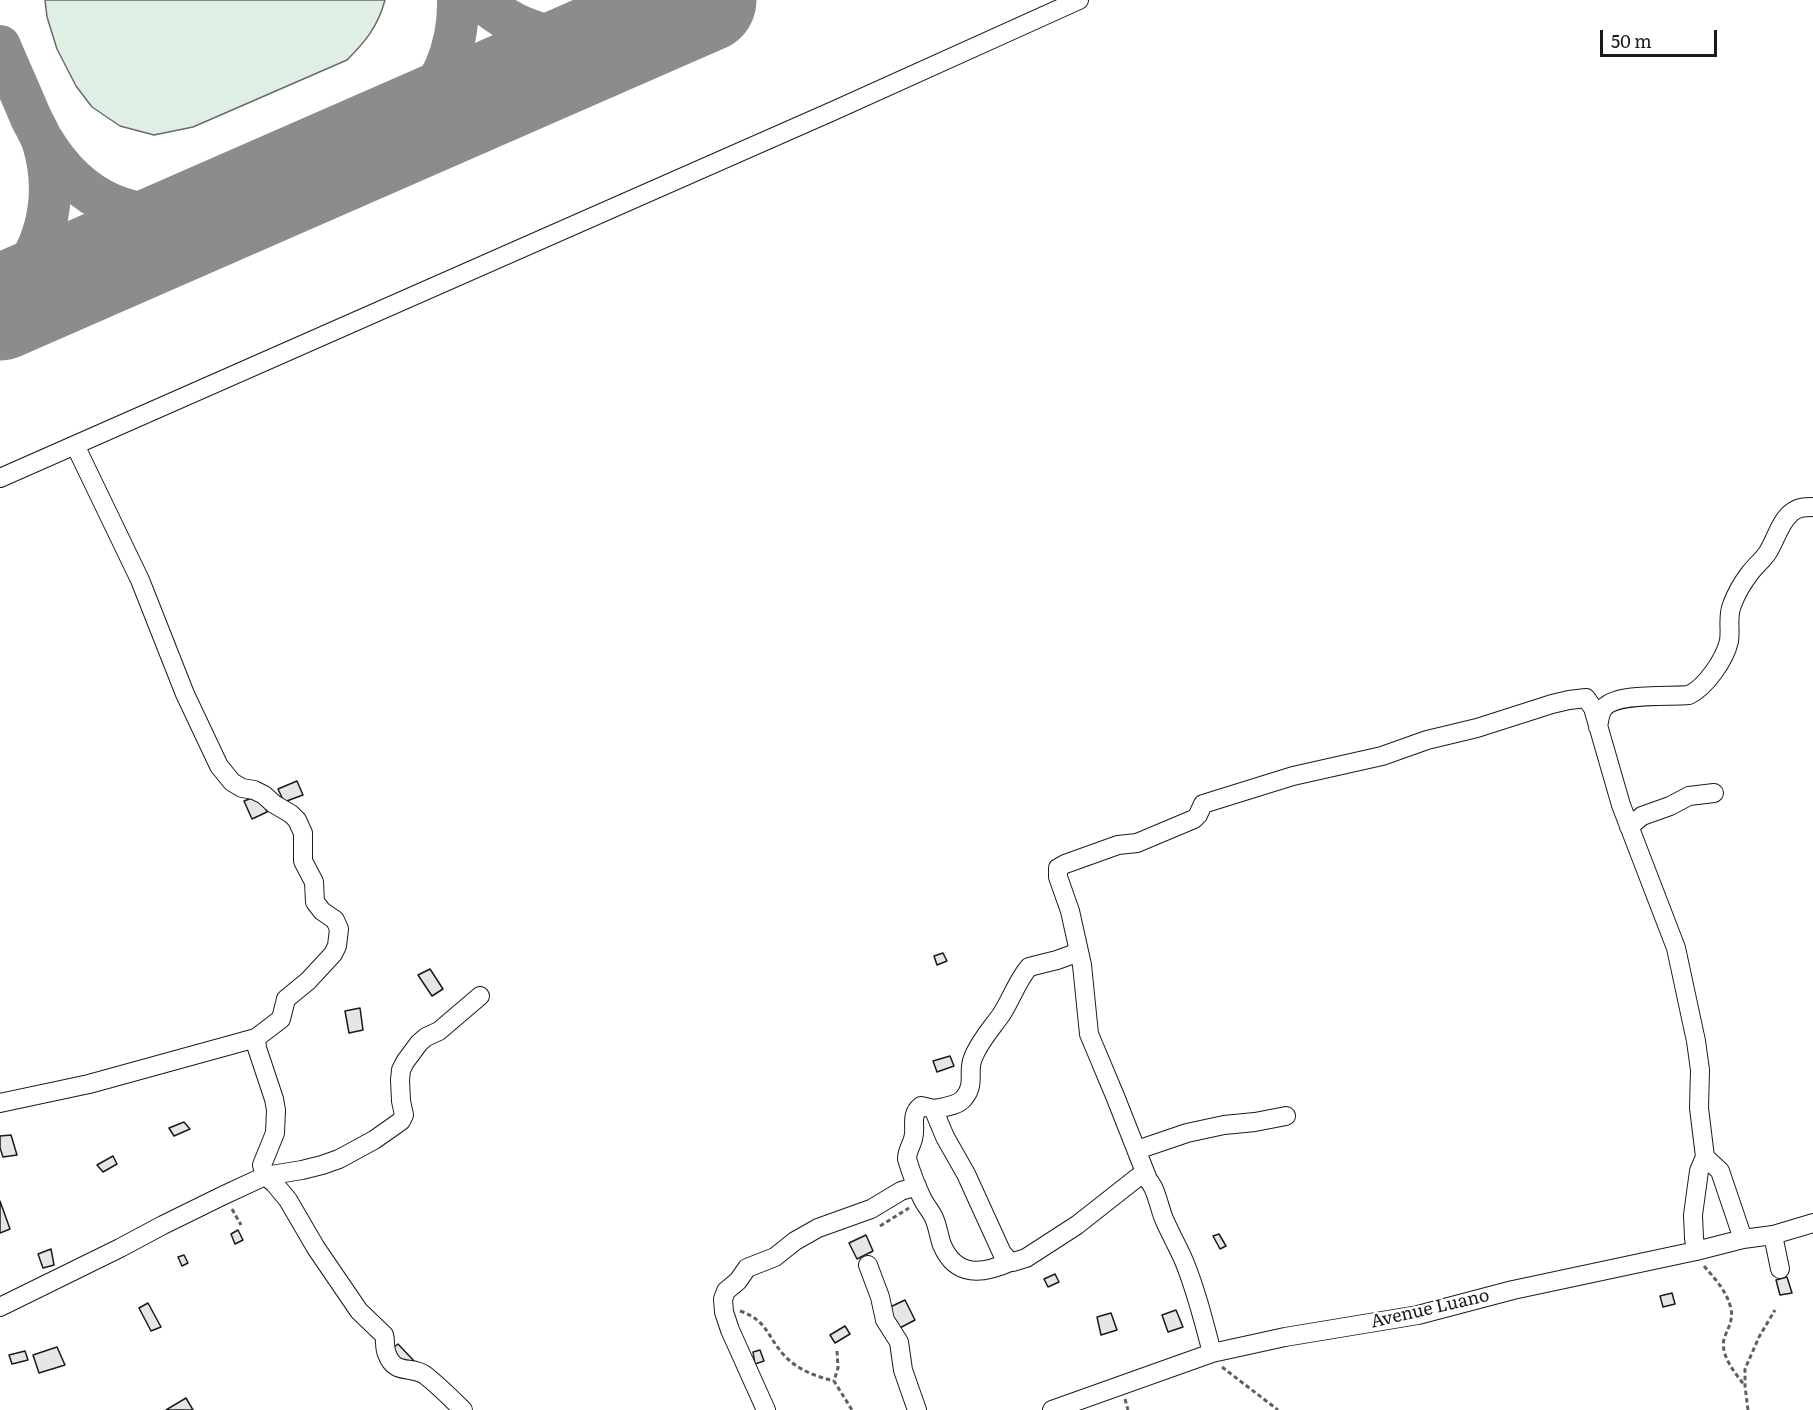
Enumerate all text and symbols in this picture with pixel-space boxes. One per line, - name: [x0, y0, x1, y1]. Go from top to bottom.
- scale bar: [1603, 18, 1720, 56]
- text: 50 m: [1611, 27, 1652, 54]
- street label: Avenue Luano: [1369, 1285, 1491, 1333]

